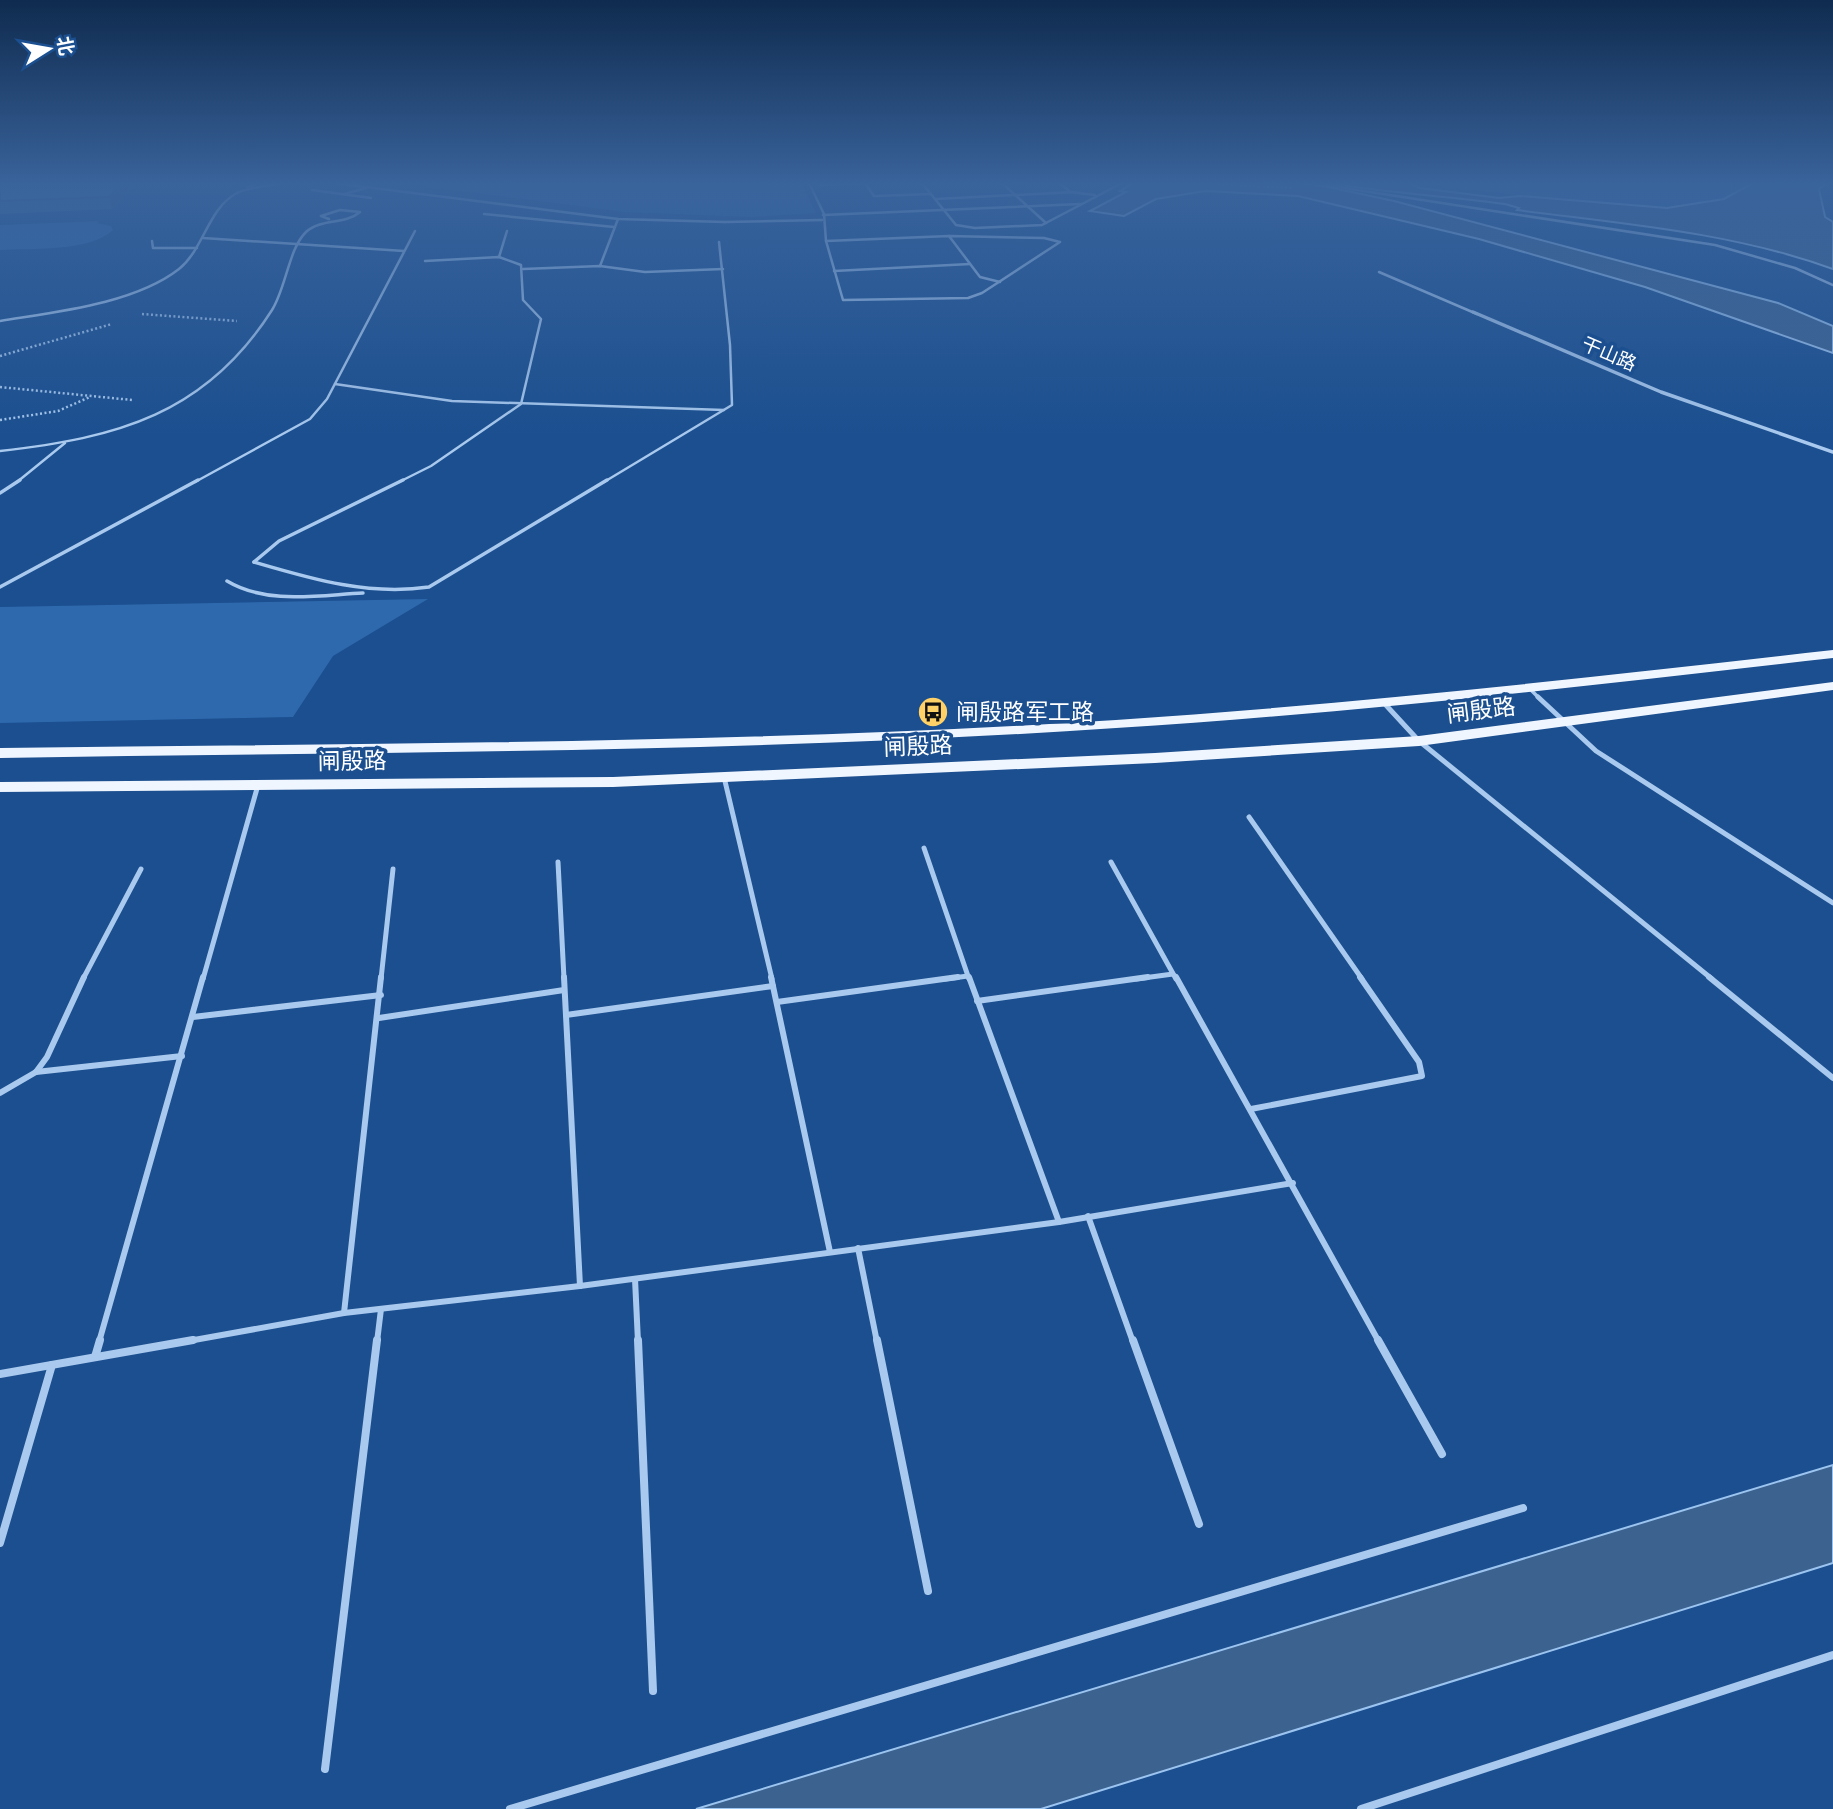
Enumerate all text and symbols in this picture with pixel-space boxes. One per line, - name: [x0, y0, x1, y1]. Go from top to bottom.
- north arrow: [14, 14, 84, 84]
- text: 北: [52, 34, 78, 57]
- street label: 干山路: [1578, 332, 1640, 376]
- street label: 闸殷路: [1445, 692, 1517, 728]
- bus stop icon: 闸殷路军工路: [916, 695, 950, 729]
- place label: 闸殷路军工路: [956, 698, 1094, 726]
- street label: 闸殷路: [883, 731, 953, 761]
- street label: 闸殷路: [317, 746, 387, 776]

